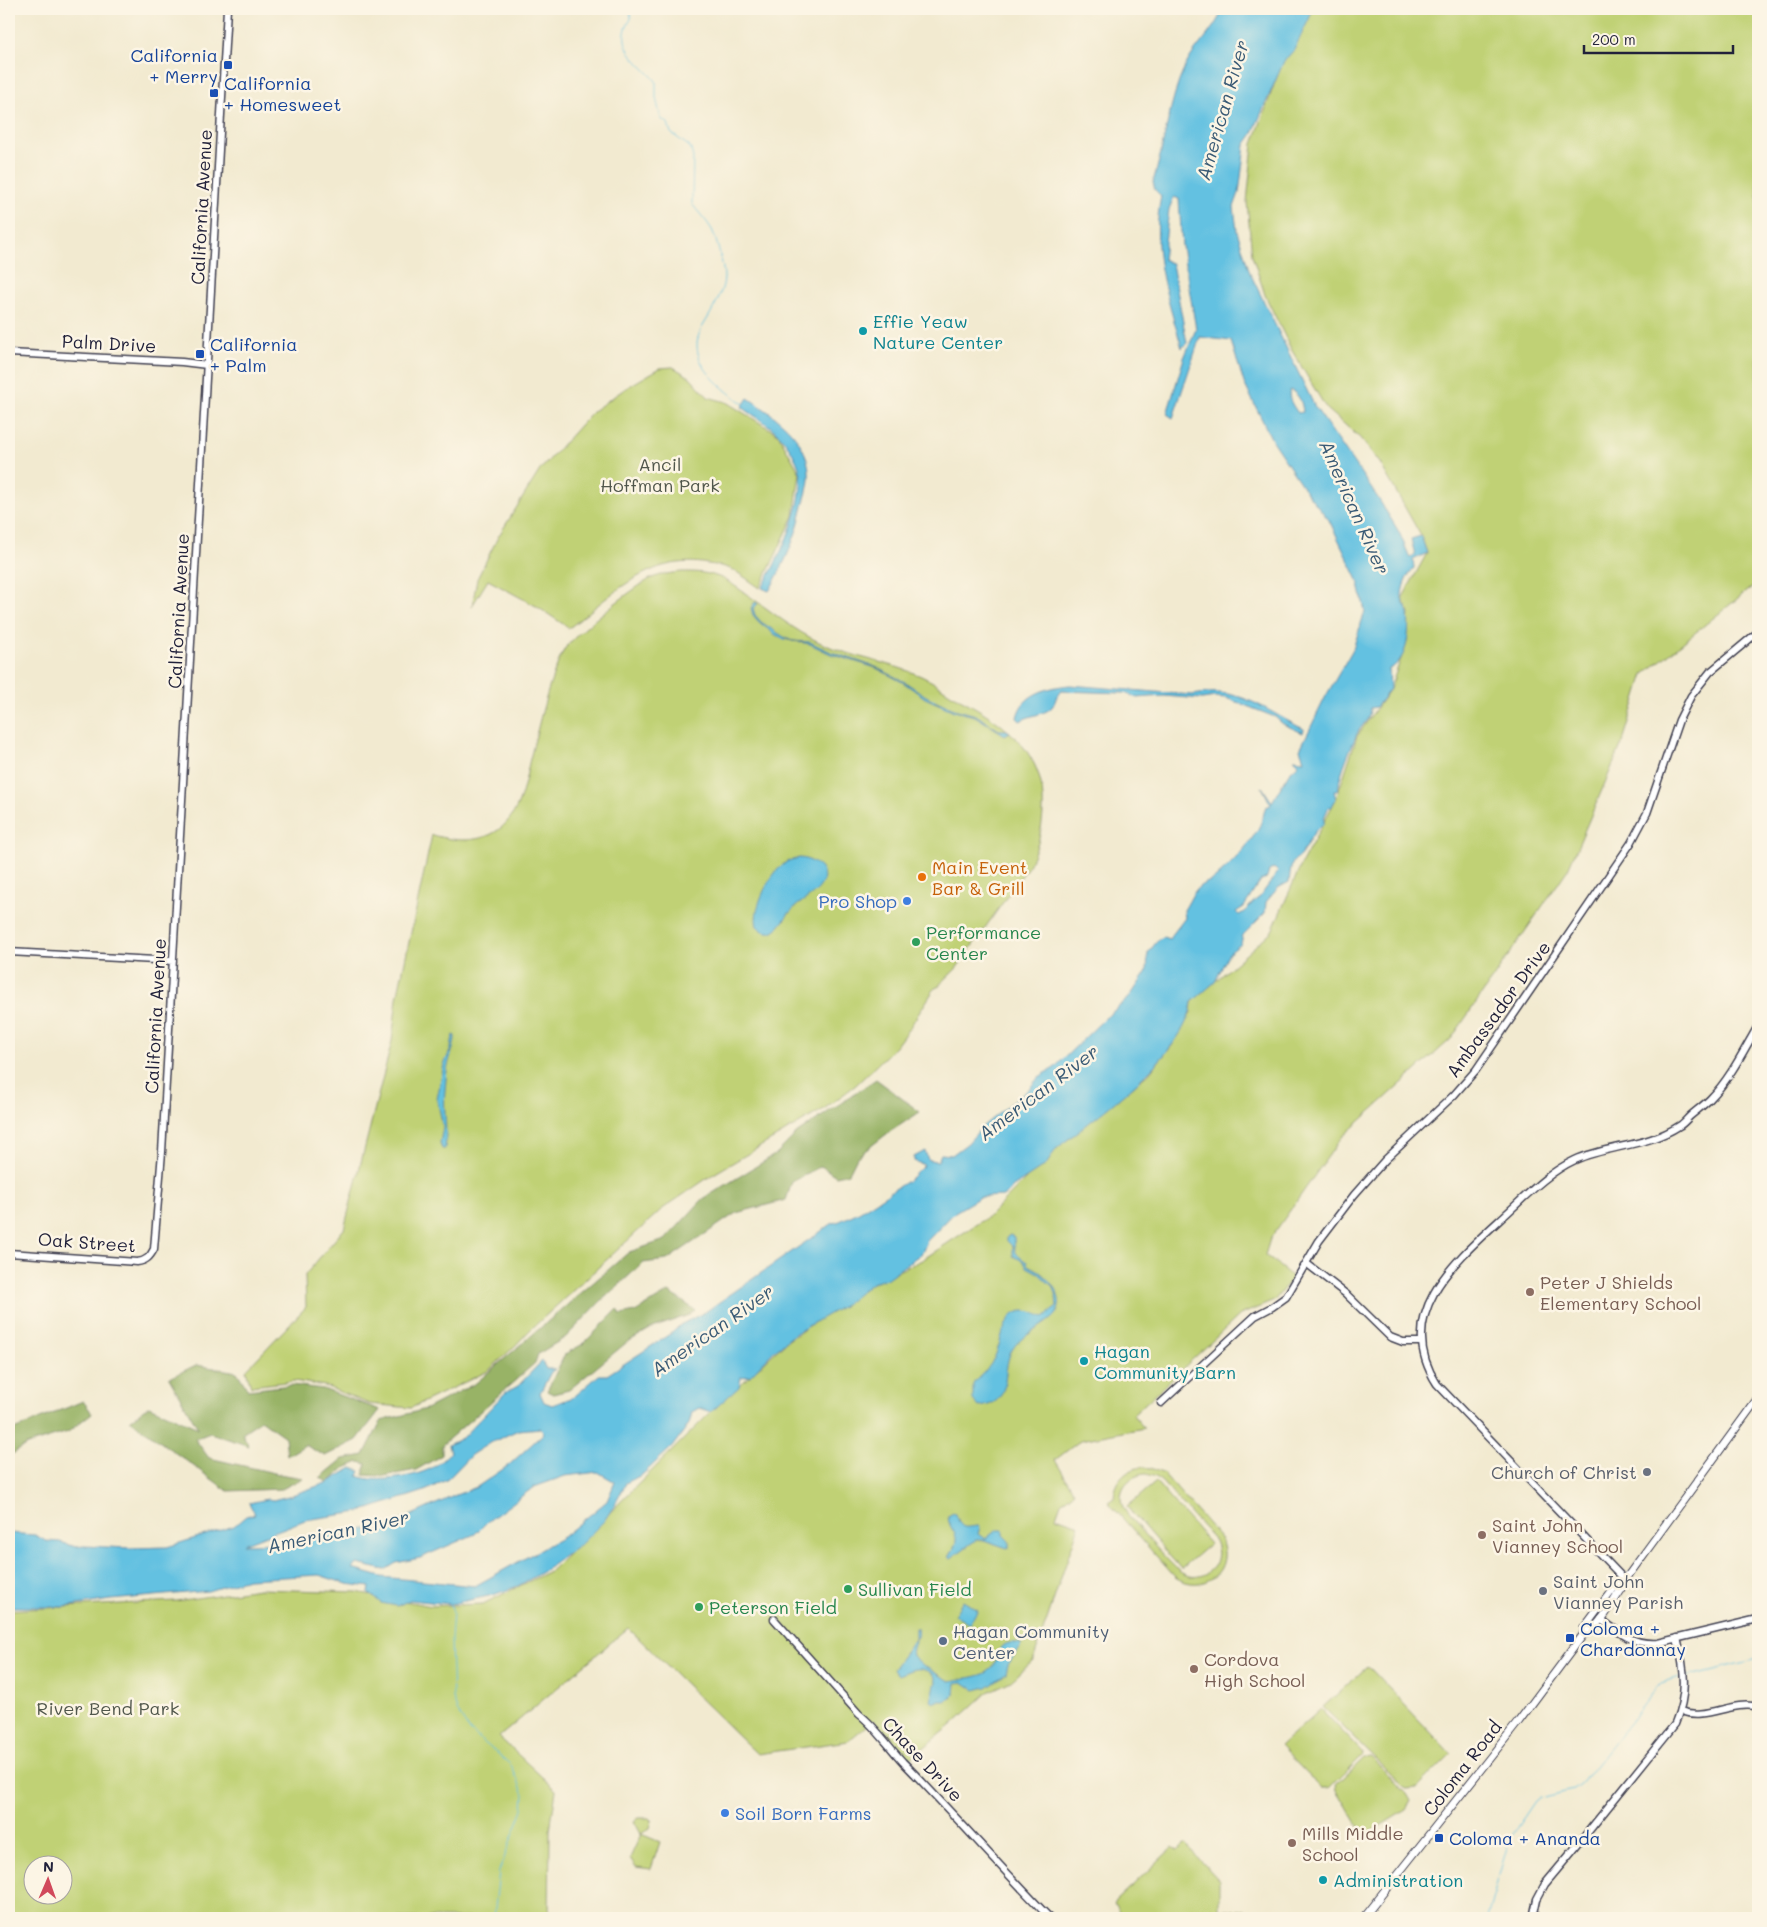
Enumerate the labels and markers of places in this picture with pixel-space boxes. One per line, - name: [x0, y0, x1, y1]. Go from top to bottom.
- place label: California + Merry: [131, 43, 218, 88]
- marker: California + Merry: [222, 59, 234, 71]
- place label: California + Homesweet: [224, 71, 341, 116]
- marker: California + Homesweet: [208, 87, 220, 99]
- place label: Effie Yeaw Nature Center: [873, 309, 1003, 354]
- marker: Effie Yeaw Nature Center: [857, 325, 869, 337]
- place label: California + Palm: [210, 332, 298, 377]
- marker: California + Palm: [194, 348, 206, 360]
- place label: Main Event Bar & Grill: [932, 855, 1028, 900]
- marker: Main Event Bar & Grill: [916, 871, 928, 883]
- place label: Pro Shop: [818, 889, 897, 913]
- marker: Pro Shop: [901, 895, 913, 907]
- place label: Performance Center: [926, 920, 1041, 965]
- marker: Performance Center: [910, 936, 922, 948]
- place label: Peter J Shields Elementary School: [1540, 1270, 1702, 1315]
- marker: Peter J Shields Elementary School: [1524, 1286, 1536, 1298]
- place label: Hagan Community Barn: [1094, 1339, 1236, 1384]
- marker: Hagan Community Barn: [1078, 1355, 1090, 1367]
- place label: Church of Christ: [1491, 1460, 1637, 1484]
- marker: Church of Christ: [1641, 1466, 1653, 1478]
- place label: Saint John Vianney School: [1492, 1513, 1623, 1558]
- marker: Saint John Vianney School: [1476, 1529, 1488, 1541]
- place label: Saint John Vianney Parish: [1553, 1569, 1683, 1614]
- place label: Sullivan Field: [858, 1577, 972, 1601]
- marker: Sullivan Field: [842, 1583, 854, 1595]
- marker: Saint John Vianney Parish: [1537, 1585, 1549, 1597]
- place label: Peterson Field: [709, 1595, 837, 1619]
- marker: Peterson Field: [693, 1601, 705, 1613]
- place label: Coloma + Chardonnay: [1580, 1616, 1686, 1661]
- place label: Hagan Community Center: [953, 1619, 1109, 1664]
- marker: Coloma + Chardonnay: [1564, 1632, 1576, 1644]
- marker: Hagan Community Center: [937, 1635, 949, 1647]
- place label: Cordova High School: [1204, 1647, 1305, 1692]
- marker: Cordova High School: [1188, 1663, 1200, 1675]
- place label: Soil Born Farms: [735, 1801, 872, 1825]
- marker: Soil Born Farms: [719, 1807, 731, 1819]
- place label: Mills Middle School: [1302, 1821, 1404, 1866]
- place label: Coloma + Ananda: [1449, 1826, 1601, 1850]
- marker: Coloma + Ananda: [1433, 1832, 1445, 1844]
- marker: Mills Middle School: [1286, 1837, 1298, 1849]
- place label: Administration: [1333, 1868, 1463, 1892]
- marker: Administration: [1317, 1874, 1329, 1886]

